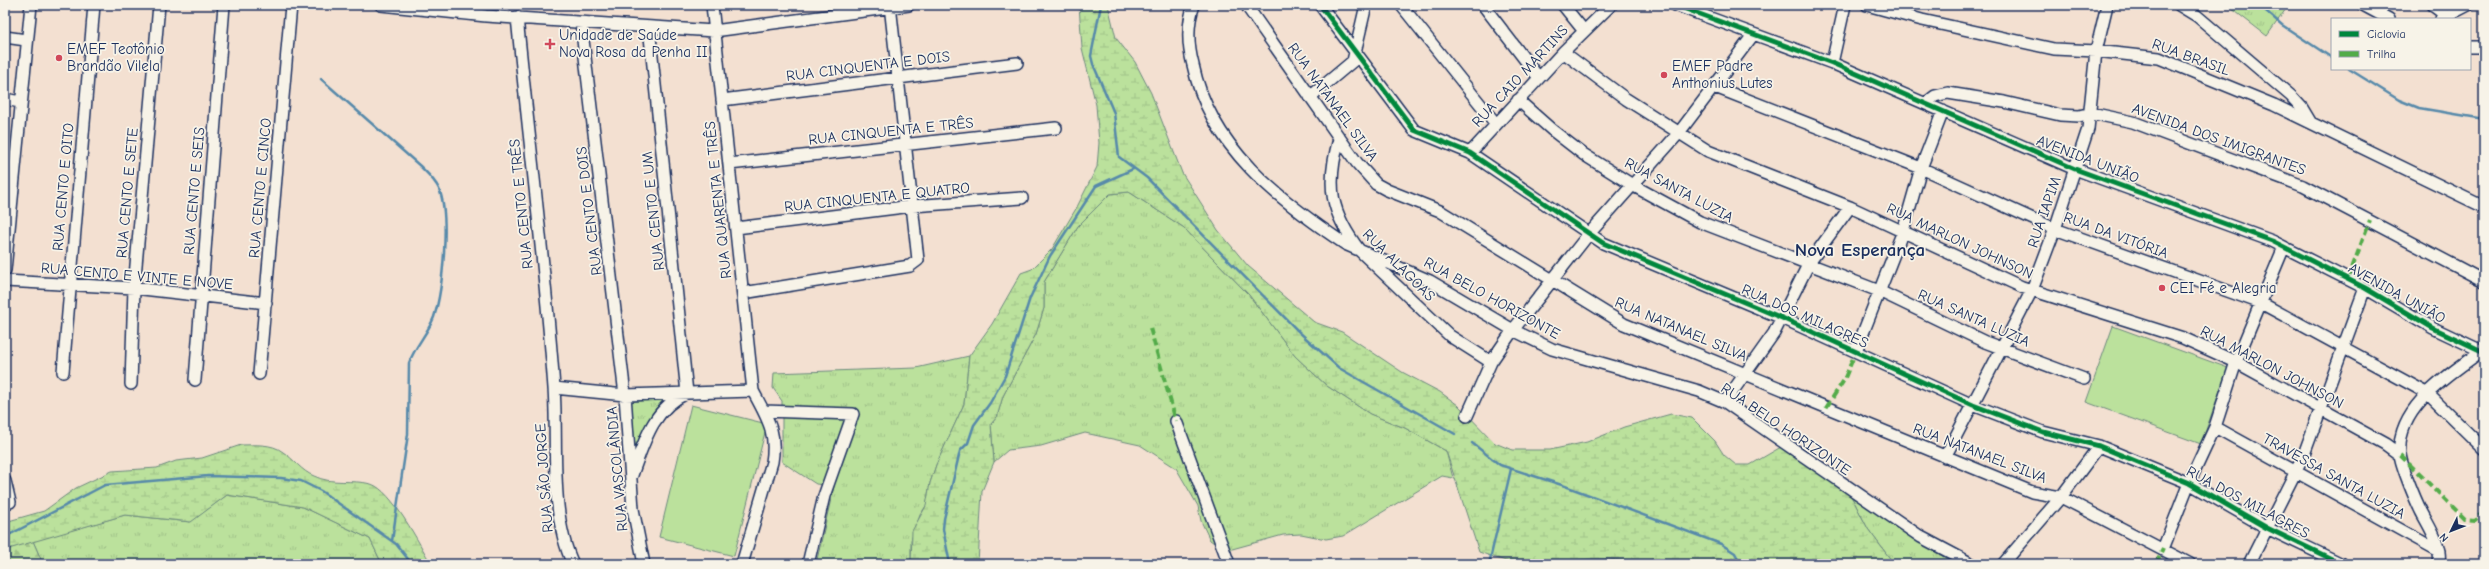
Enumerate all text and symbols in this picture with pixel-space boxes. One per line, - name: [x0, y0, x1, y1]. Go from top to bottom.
- legend: [2331, 18, 2471, 70]
- street label: RUA CAIO MARTINS: [1468, 21, 1572, 131]
- place label: Unidade de Saúde Nova Rosa da Penha II: [559, 26, 708, 61]
- text: Ciclovia: [2367, 27, 2406, 41]
- street label: RUA BRASIL: [2150, 35, 2233, 80]
- marker: Unidade de Saúde Nova Rosa da Penha II: [544, 38, 556, 50]
- street label: RUA NATANAEL SILVA: [1284, 39, 1382, 165]
- place label: EMEF Teotônio Brandão Vilela: [67, 40, 165, 75]
- street label: RUA CINQUENTA E DOIS: [785, 47, 951, 85]
- text: Trilha: [2367, 47, 2396, 61]
- marker: EMEF Teotônio Brandão Vilela: [54, 53, 64, 63]
- place label: EMEF Padre Anthonius Lutes: [1672, 57, 1773, 92]
- marker: EMEF Padre Anthonius Lutes: [1659, 70, 1669, 80]
- street label: AVENIDA DOS IMIGRANTES: [2130, 99, 2308, 179]
- street label: RUA CINQUENTA E TRÊS: [807, 112, 975, 149]
- street label: RUA CENTO E CINCO: [245, 117, 275, 259]
- street label: RUA QUARENTA E TRÊS: [700, 120, 735, 280]
- street label: RUA CENTO E OITO: [48, 122, 78, 252]
- street label: RUA CENTO E SEIS: [179, 126, 209, 256]
- street label: RUA CENTO E SETE: [112, 127, 142, 259]
- street label: AVENIDA UNIÃO: [2034, 131, 2142, 187]
- street label: RUA CENTO E TRÊS: [504, 138, 537, 270]
- street label: RUA CENTO E DOIS: [572, 146, 606, 276]
- street label: RUA CENTO E UM: [638, 151, 668, 271]
- street label: RUA SANTA LUZIA: [1622, 154, 1737, 226]
- street label: RUA IAPIM: [2023, 174, 2065, 250]
- street label: RUA CINQUENTA E QUATRO: [783, 178, 971, 216]
- street label: RUA MARLON JOHNSON: [1884, 199, 2036, 283]
- street label: RUA DA VITÓRIA: [2061, 207, 2171, 262]
- street label: RUA ALAGOAS: [1359, 225, 1439, 305]
- district label: Nova Esperança: [1795, 239, 1925, 261]
- street label: RUA BELO HORIZONTE: [1421, 253, 1563, 343]
- street label: RUA CENTO E VINTE E NOVE: [40, 259, 234, 293]
- street label: AVENIDA UNIÃO: [2345, 259, 2449, 327]
- place label: CEI Fé e Alegria: [2170, 279, 2277, 297]
- street label: RUA DOS MILAGRES: [1739, 280, 1871, 352]
- marker: CEI Fé e Alegria: [2157, 283, 2167, 293]
- street label: RUA SANTA LUZIA: [1915, 285, 2033, 351]
- street label: RUA NATANAEL SILVA: [1612, 293, 1750, 365]
- street label: RUA MARLON JOHNSON: [2197, 322, 2347, 412]
- street label: RUA BELO HORIZONTE: [1718, 379, 1854, 479]
- street label: RUA VASCOLÂNDIA: [602, 405, 631, 532]
- street label: RUA NATANAEL SILVA: [1910, 419, 2050, 487]
- street label: RUA SÃO JORGE: [531, 423, 557, 533]
- street label: TRAVESSA SANTA LUZIA: [2260, 429, 2409, 523]
- street label: RUA DOS MILAGRES: [2183, 462, 2313, 542]
- north arrow: [2431, 511, 2471, 551]
- text: N: [2437, 530, 2451, 545]

